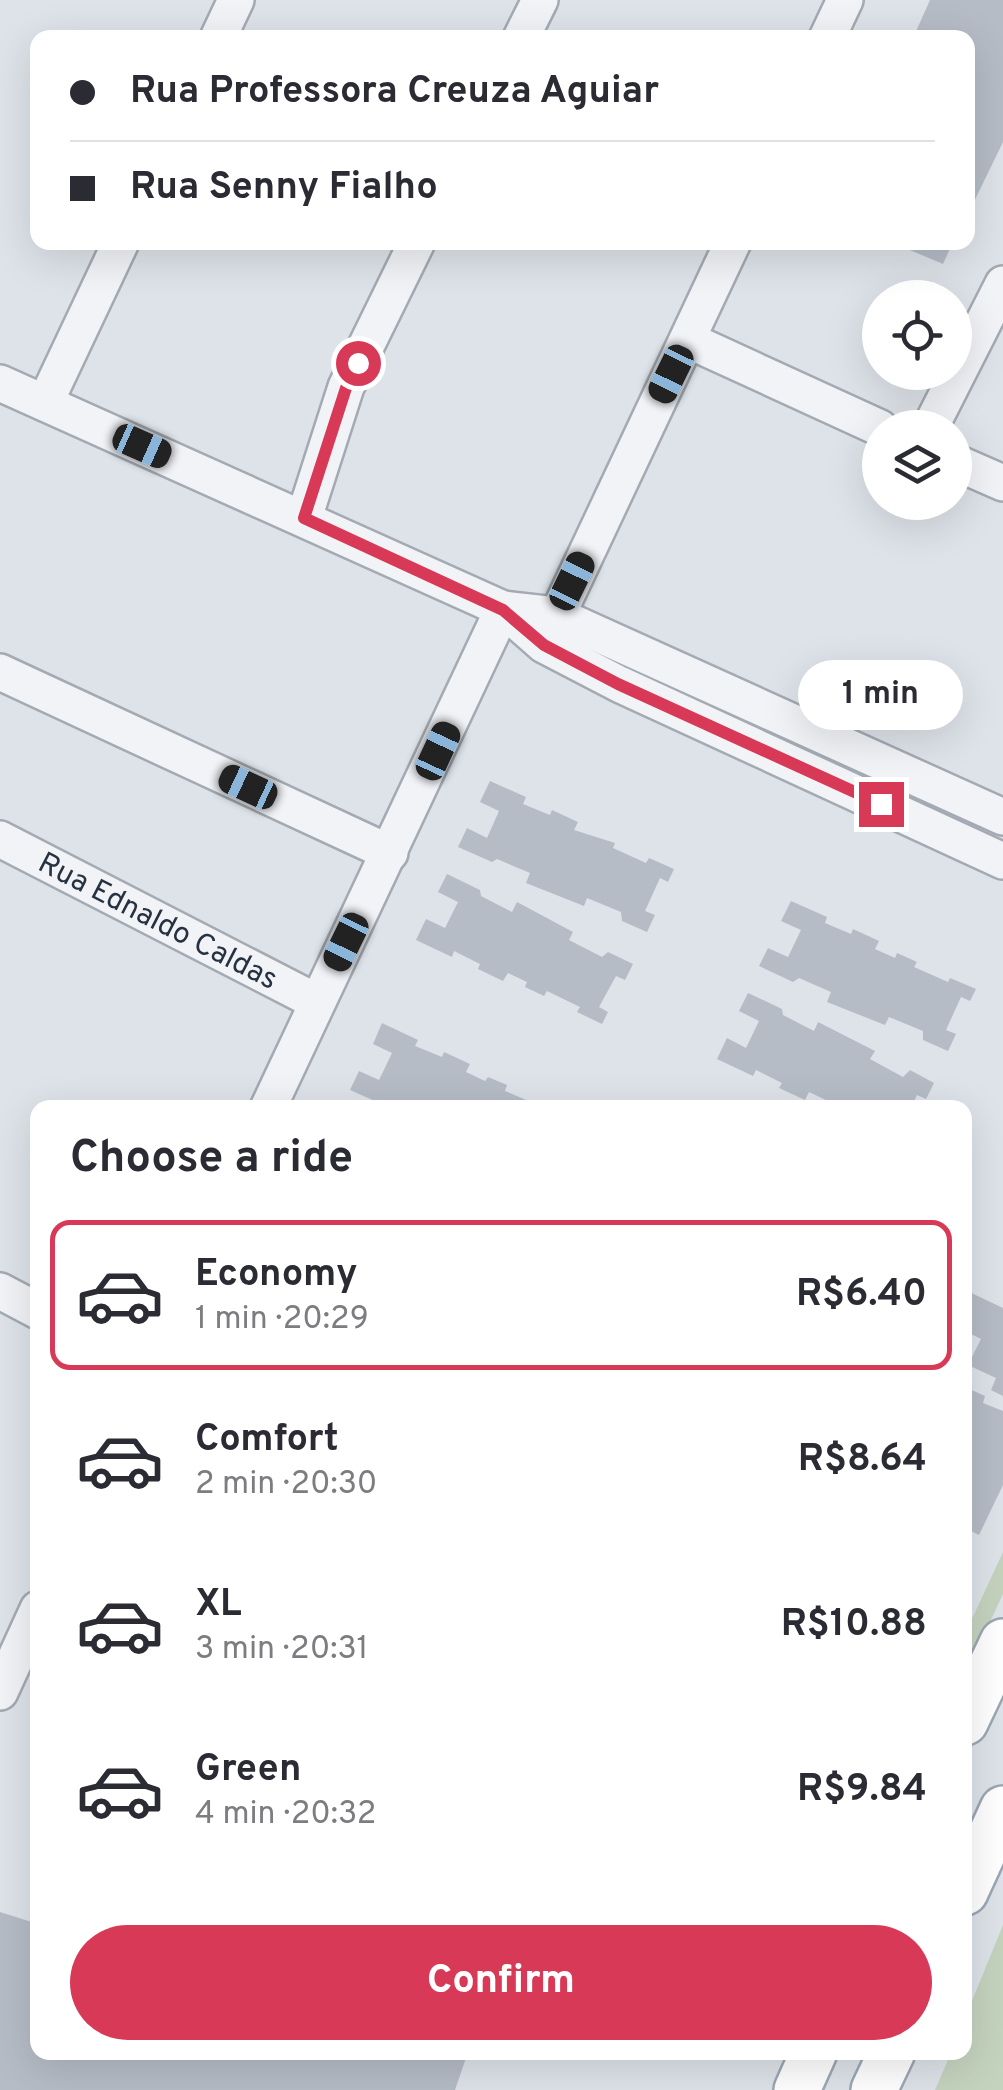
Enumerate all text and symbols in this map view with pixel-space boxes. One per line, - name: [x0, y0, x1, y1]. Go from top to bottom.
- text: Rua Professora Creuza Aguiar: [130, 68, 659, 117]
- text: Rua Senny Fialho: [130, 164, 438, 213]
- map controls: [862, 280, 972, 520]
- button: locate: [862, 280, 972, 390]
- car: [644, 340, 698, 408]
- route start: [336, 341, 381, 386]
- button: layers: [862, 410, 972, 520]
- car: [108, 420, 176, 472]
- car: [545, 547, 599, 615]
- callout: 1 min: [798, 659, 964, 729]
- text: 1 min: [842, 675, 919, 715]
- car: [412, 717, 464, 785]
- car: [214, 761, 282, 813]
- route end: [859, 782, 904, 827]
- street label: Rua Ednaldo Caldas: [31, 846, 283, 1000]
- car: [319, 908, 373, 976]
- text: Choose a ride: [70, 1131, 353, 1188]
- icon: car: [75, 1250, 165, 1340]
- text: Economy: [195, 1251, 357, 1300]
- text: R$6.40: [796, 1271, 927, 1320]
- text: 1 min · 20:29: [195, 1300, 369, 1340]
- icon: car: [75, 1415, 165, 1505]
- text: Comfort: [195, 1416, 339, 1465]
- text: R$8.64: [798, 1436, 927, 1485]
- text: 2 min · 20:30: [195, 1465, 377, 1505]
- icon: car: [75, 1580, 165, 1670]
- text: XL: [195, 1581, 242, 1630]
- text: R$10.88: [781, 1601, 927, 1650]
- text: 3 min · 20:31: [195, 1630, 369, 1670]
- icon: car: [75, 1745, 165, 1835]
- text: Green: [195, 1746, 301, 1795]
- text: R$9.84: [797, 1766, 927, 1815]
- text: 4 min · 20:32: [195, 1795, 376, 1835]
- button: Confirm: [70, 1925, 932, 2040]

